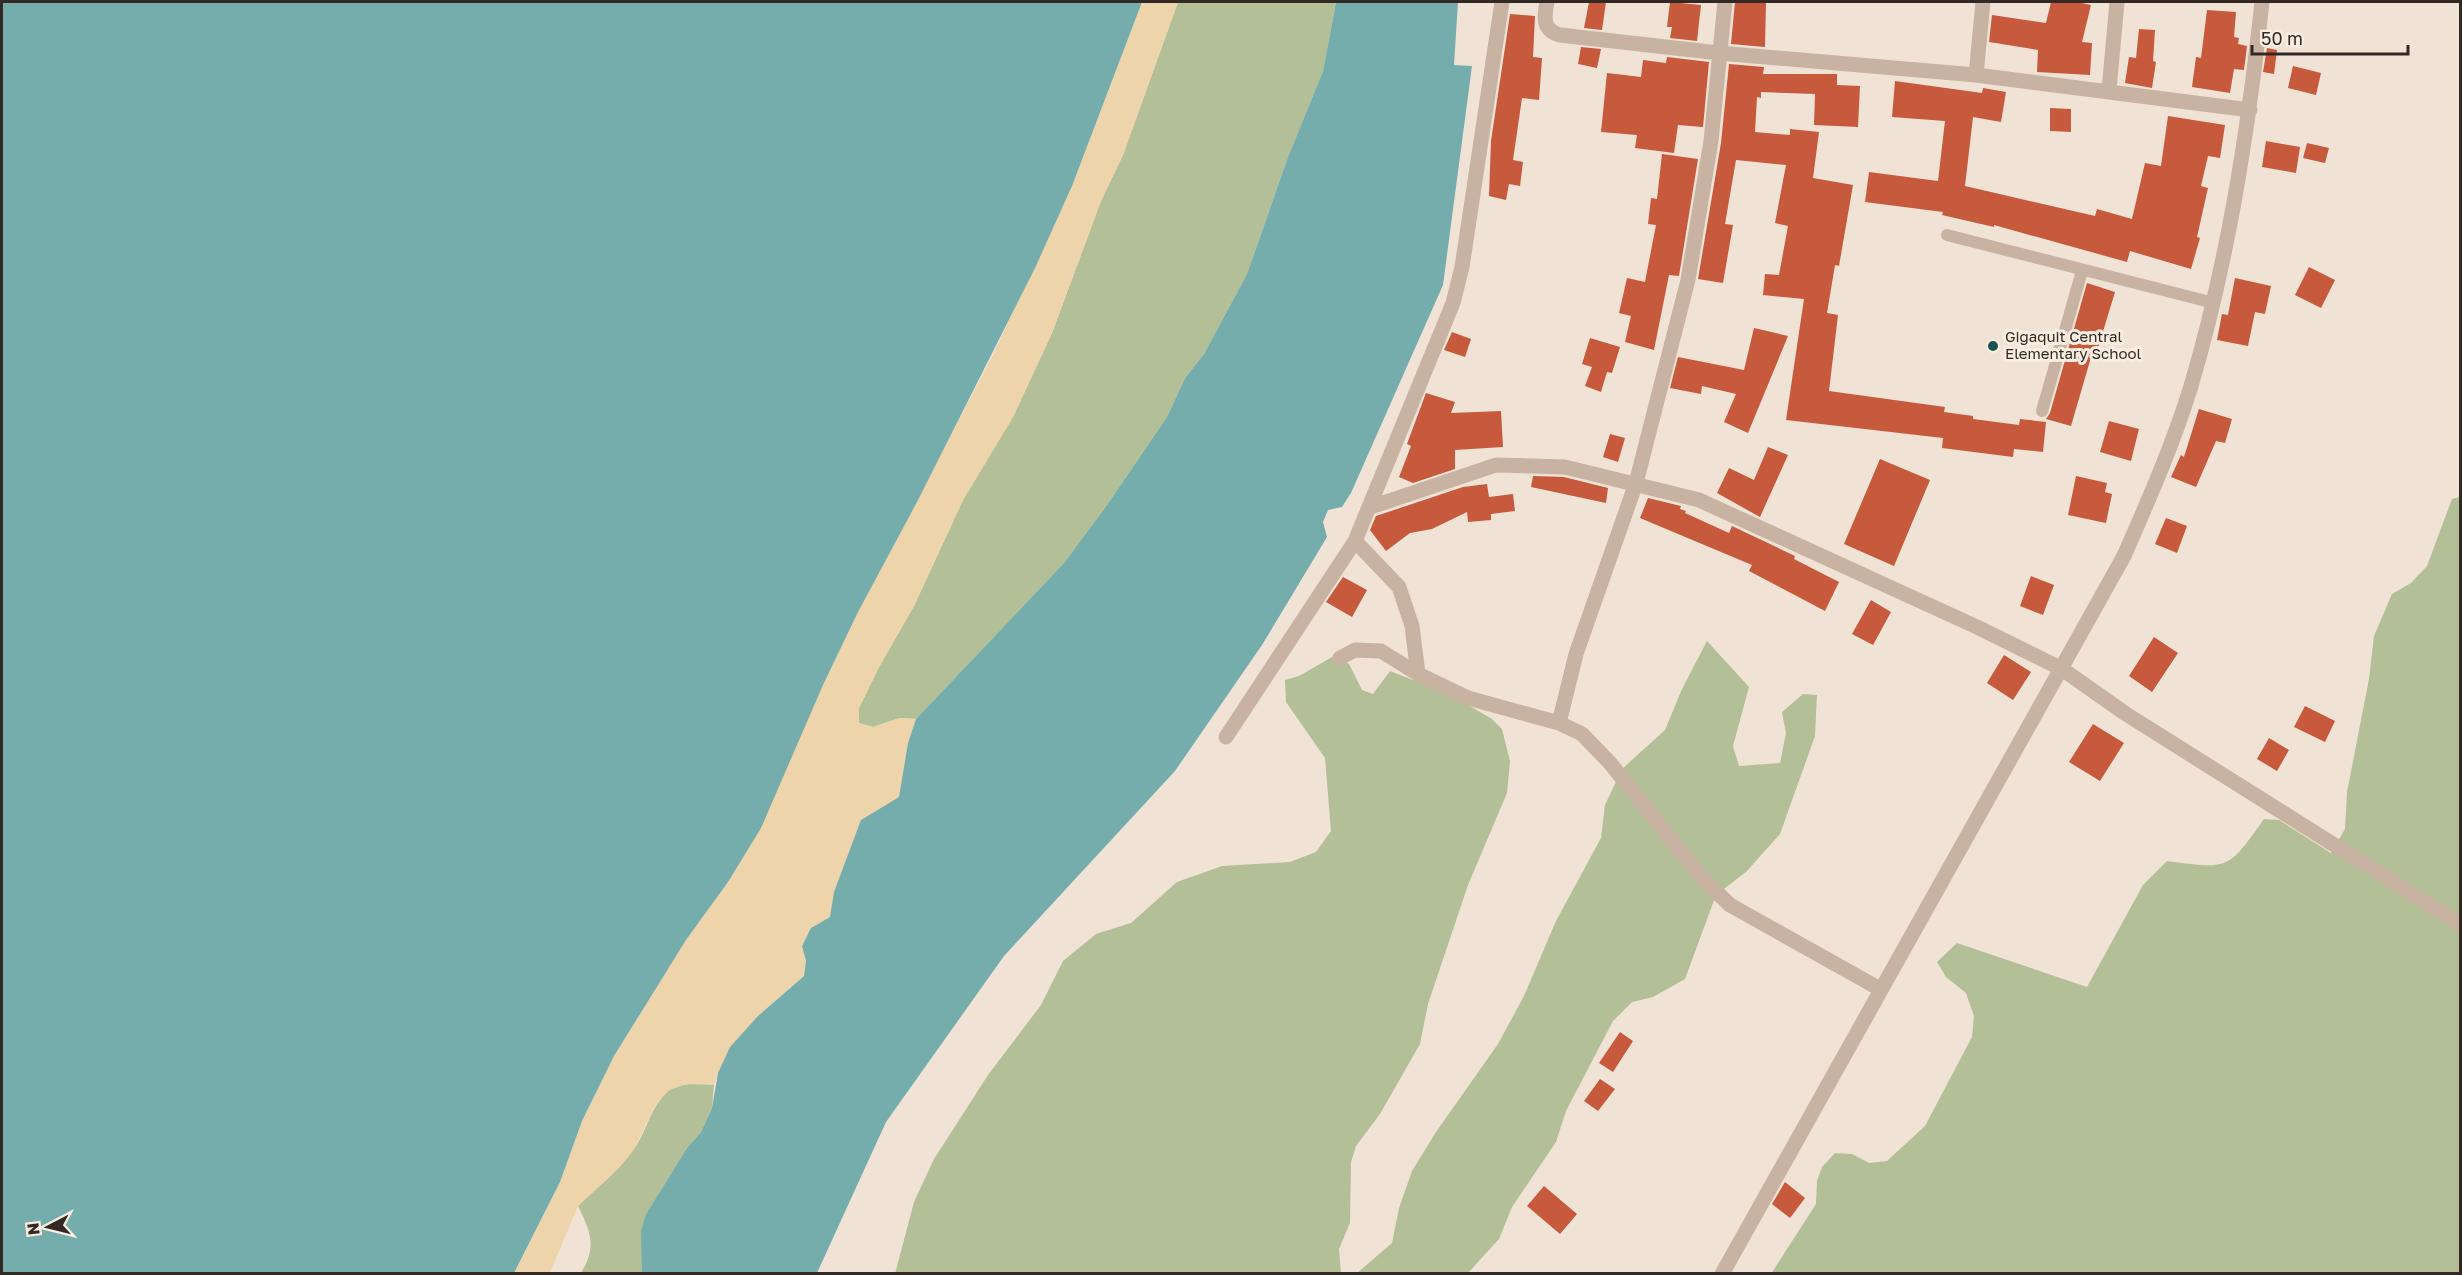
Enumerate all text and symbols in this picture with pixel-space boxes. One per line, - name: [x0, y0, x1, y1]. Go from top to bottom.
- scale bar: [2252, 18, 2408, 56]
- text: 50 m: [2261, 27, 2303, 49]
- place label: Gigaquit Central Elementary School: [2005, 327, 2141, 362]
- marker: Gigaquit Central Elementary School: [1986, 339, 2000, 353]
- north arrow: [18, 1197, 78, 1257]
- text: N: [22, 1222, 44, 1236]

